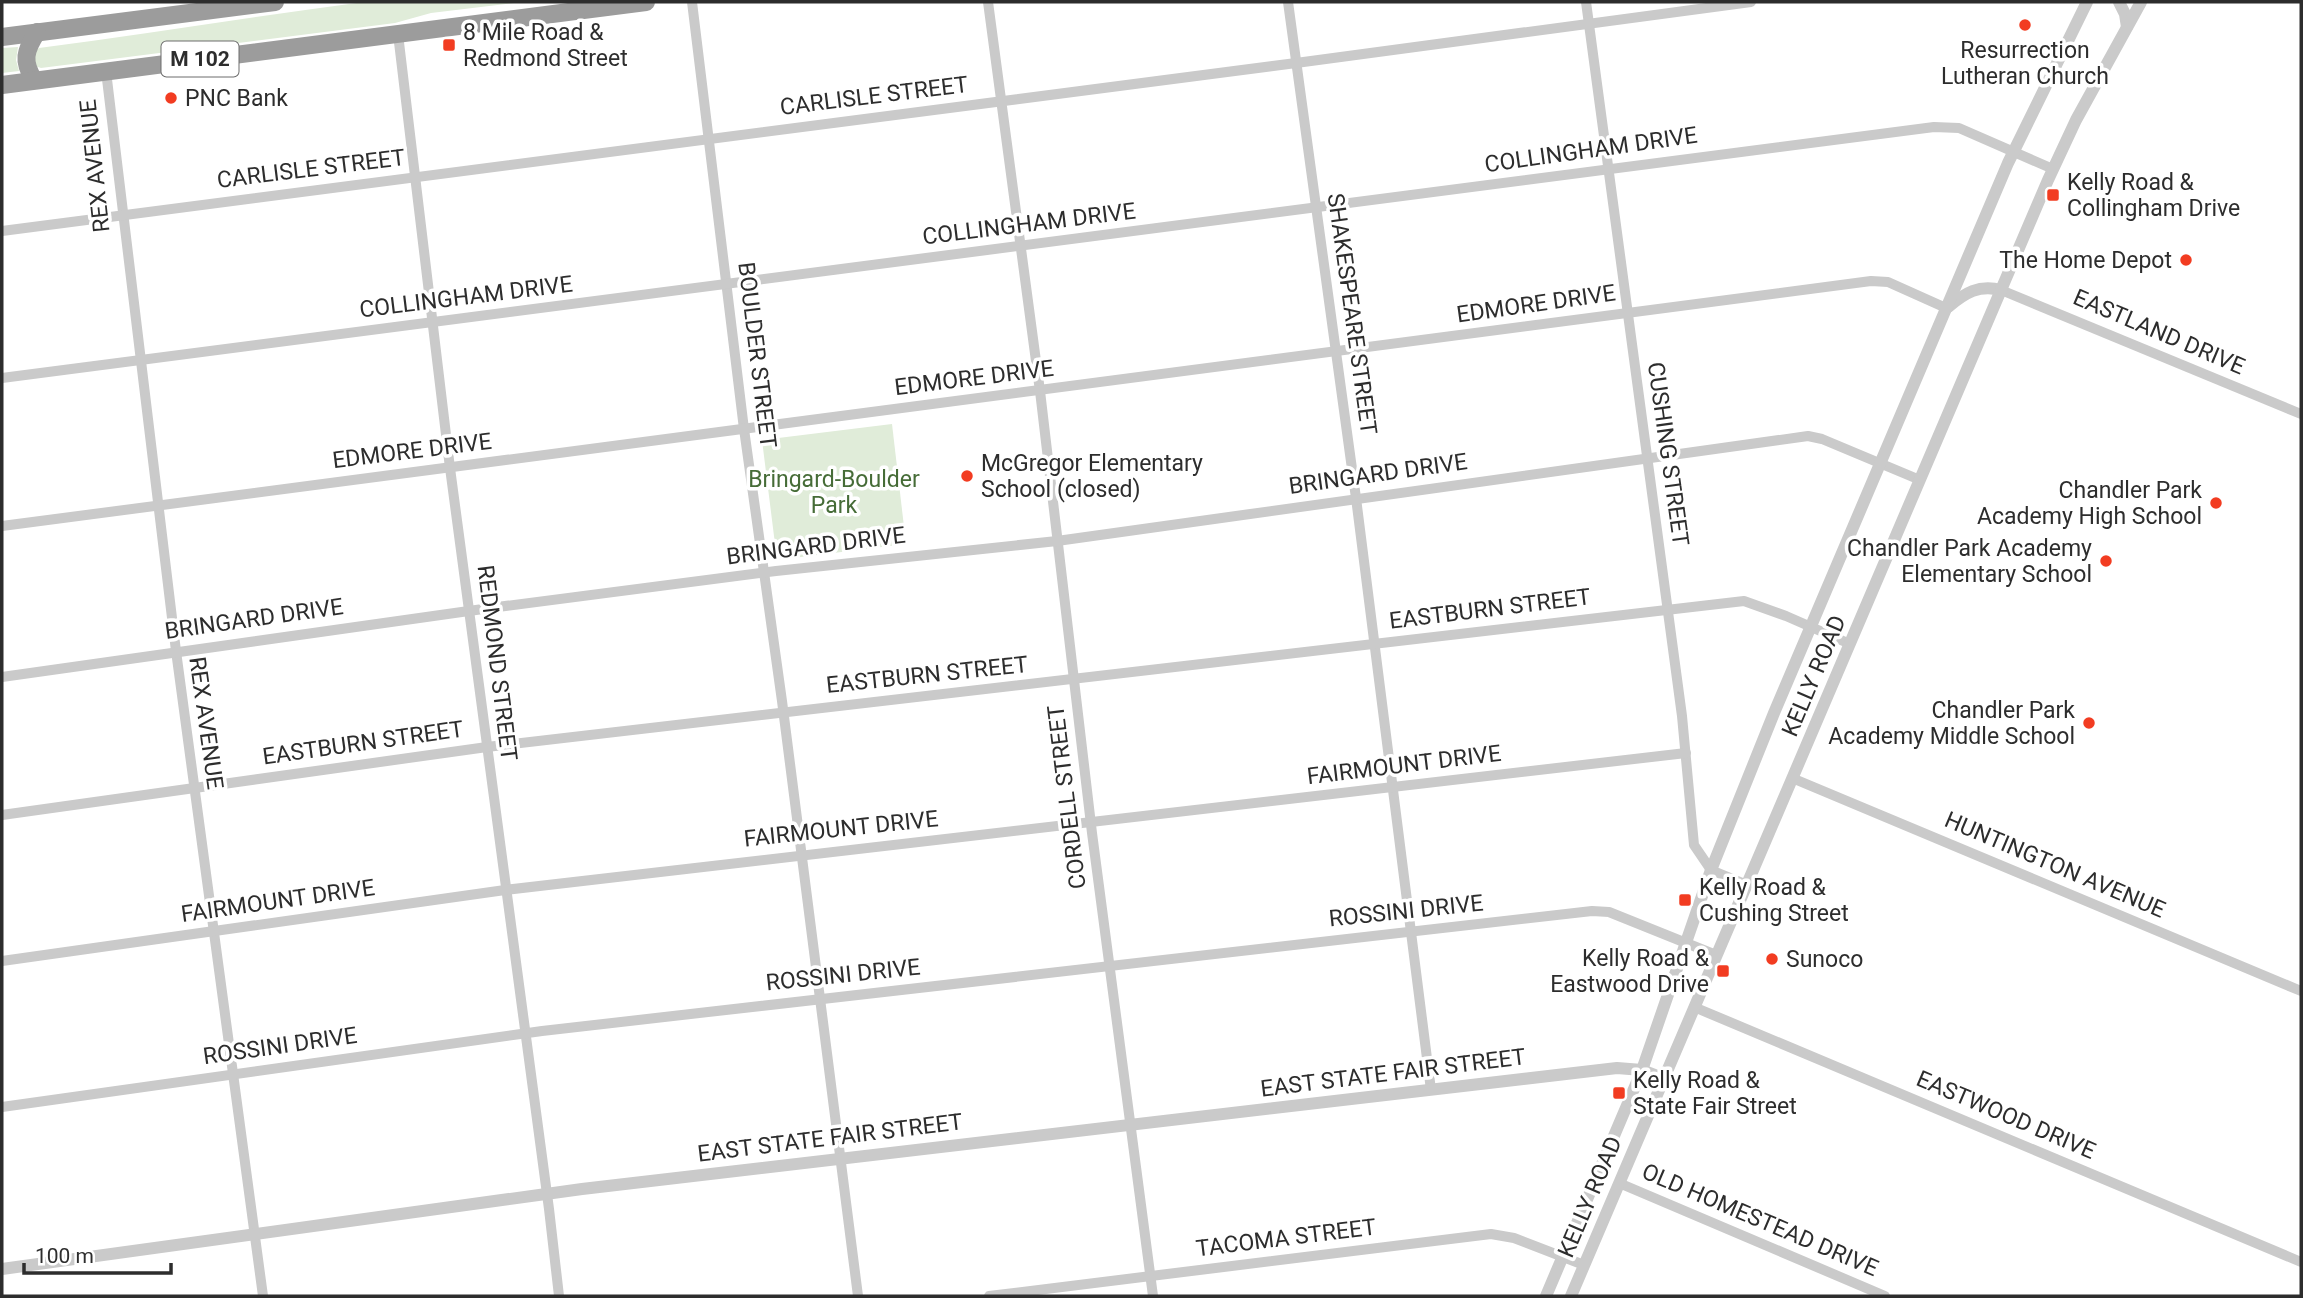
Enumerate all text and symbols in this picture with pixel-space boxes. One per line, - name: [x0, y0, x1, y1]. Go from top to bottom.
- marker: Resurrection Lutheran Church: [2017, 17, 2033, 33]
- place label: 8 Mile Road & Redmond Street: [463, 19, 628, 72]
- marker: 8 Mile Road & Redmond Street: [441, 37, 457, 53]
- place label: Resurrection Lutheran Church: [1941, 37, 2109, 90]
- road number: M 102: [162, 42, 238, 76]
- street label: CARLISLE STREET: [778, 71, 970, 121]
- place label: PNC Bank: [185, 85, 288, 112]
- marker: PNC Bank: [163, 90, 179, 106]
- street label: REX AVENUE: [75, 98, 115, 234]
- street label: COLLINGHAM DRIVE: [1483, 122, 1699, 178]
- street label: CARLISLE STREET: [215, 144, 407, 194]
- place label: Kelly Road & Collingham Drive: [2067, 169, 2240, 222]
- marker: Kelly Road & Collingham Drive: [2045, 187, 2061, 203]
- street label: SHAKESPEARE STREET: [1322, 191, 1382, 437]
- street label: COLLINGHAM DRIVE: [921, 198, 1137, 250]
- place label: The Home Depot: [1999, 247, 2172, 274]
- marker: The Home Depot: [2178, 252, 2194, 268]
- street label: BOULDER STREET: [732, 260, 782, 450]
- street label: COLLINGHAM DRIVE: [358, 271, 574, 323]
- street label: EDMORE DRIVE: [1455, 279, 1617, 329]
- street label: EASTLAND DRIVE: [2069, 284, 2249, 380]
- street label: EDMORE DRIVE: [893, 355, 1055, 401]
- street label: CUSHING STREET: [1642, 360, 1694, 548]
- street label: EDMORE DRIVE: [331, 428, 493, 474]
- street label: BRINGARD DRIVE: [1287, 448, 1469, 500]
- place label: McGregor Elementary School (closed): [981, 450, 1203, 503]
- park label: Bringard-Boulder Park: [748, 466, 920, 519]
- marker: McGregor Elementary School (closed): [959, 468, 975, 484]
- place label: Chandler Park Academy High School: [1977, 477, 2202, 530]
- marker: Chandler Park Academy High School: [2208, 495, 2224, 511]
- street label: BRINGARD DRIVE: [725, 522, 907, 570]
- place label: Chandler Park Academy Elementary School: [1847, 535, 2092, 588]
- marker: Chandler Park Academy Elementary School: [2098, 553, 2114, 569]
- street label: REDMOND STREET: [472, 564, 522, 763]
- street label: EASTBURN STREET: [1388, 583, 1592, 635]
- street label: BRINGARD DRIVE: [163, 593, 345, 645]
- street label: KELLY ROAD: [1776, 611, 1852, 741]
- street label: EASTBURN STREET: [825, 651, 1029, 699]
- street label: REX AVENUE: [183, 655, 229, 791]
- place label: Chandler Park Academy Middle School: [1828, 697, 2075, 750]
- street label: CORDELL STREET: [1042, 703, 1092, 891]
- street label: EASTBURN STREET: [261, 715, 465, 770]
- marker: Chandler Park Academy Middle School: [2081, 715, 2097, 731]
- street label: FAIRMOUNT DRIVE: [1305, 740, 1503, 790]
- street label: FAIRMOUNT DRIVE: [742, 805, 940, 853]
- street label: HUNTINGTON AVENUE: [1941, 806, 2169, 924]
- street label: FAIRMOUNT DRIVE: [179, 874, 377, 928]
- place label: Kelly Road & Cushing Street: [1699, 874, 1849, 927]
- street label: ROSSINI DRIVE: [1327, 889, 1485, 933]
- marker: Kelly Road & Cushing Street: [1677, 892, 1693, 908]
- place label: Kelly Road & Eastwood Drive: [1550, 945, 1710, 998]
- place label: Sunoco: [1786, 946, 1863, 973]
- marker: Sunoco: [1764, 951, 1780, 967]
- street label: ROSSINI DRIVE: [764, 953, 922, 997]
- marker: Kelly Road & Eastwood Drive: [1715, 963, 1731, 979]
- street label: ROSSINI DRIVE: [201, 1022, 359, 1070]
- street label: EAST STATE FAIR STREET: [1259, 1043, 1527, 1103]
- street label: EASTWOOD DRIVE: [1912, 1065, 2100, 1165]
- place label: Kelly Road & State Fair Street: [1633, 1067, 1797, 1120]
- marker: Kelly Road & State Fair Street: [1611, 1085, 1627, 1101]
- street label: EAST STATE FAIR STREET: [696, 1108, 964, 1168]
- street label: KELLY ROAD: [1552, 1132, 1628, 1262]
- street label: OLD HOMESTEAD DRIVE: [1638, 1158, 1882, 1282]
- street label: TACOMA STREET: [1194, 1214, 1378, 1262]
- scale bar: [24, 1232, 172, 1276]
- text: 100 m: [35, 1244, 94, 1268]

